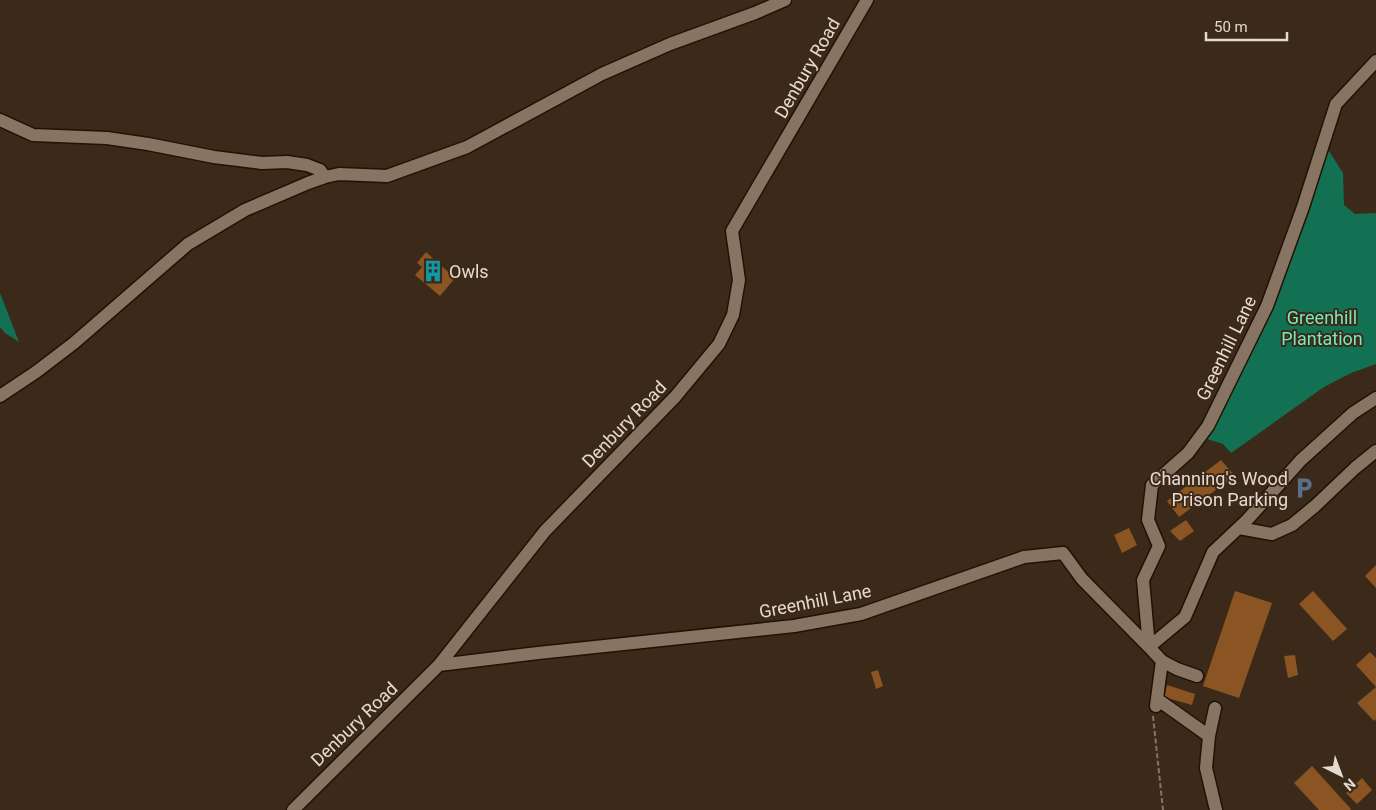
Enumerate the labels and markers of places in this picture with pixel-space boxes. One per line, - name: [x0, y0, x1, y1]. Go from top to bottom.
- building icon: Owls: [420, 258, 446, 284]
- place label: Owls: [449, 261, 489, 282]
- place label: Channing's Wood Prison Parking: [1150, 468, 1288, 510]
- parking icon: Channing's Wood Prison Parking: [1291, 475, 1317, 501]

